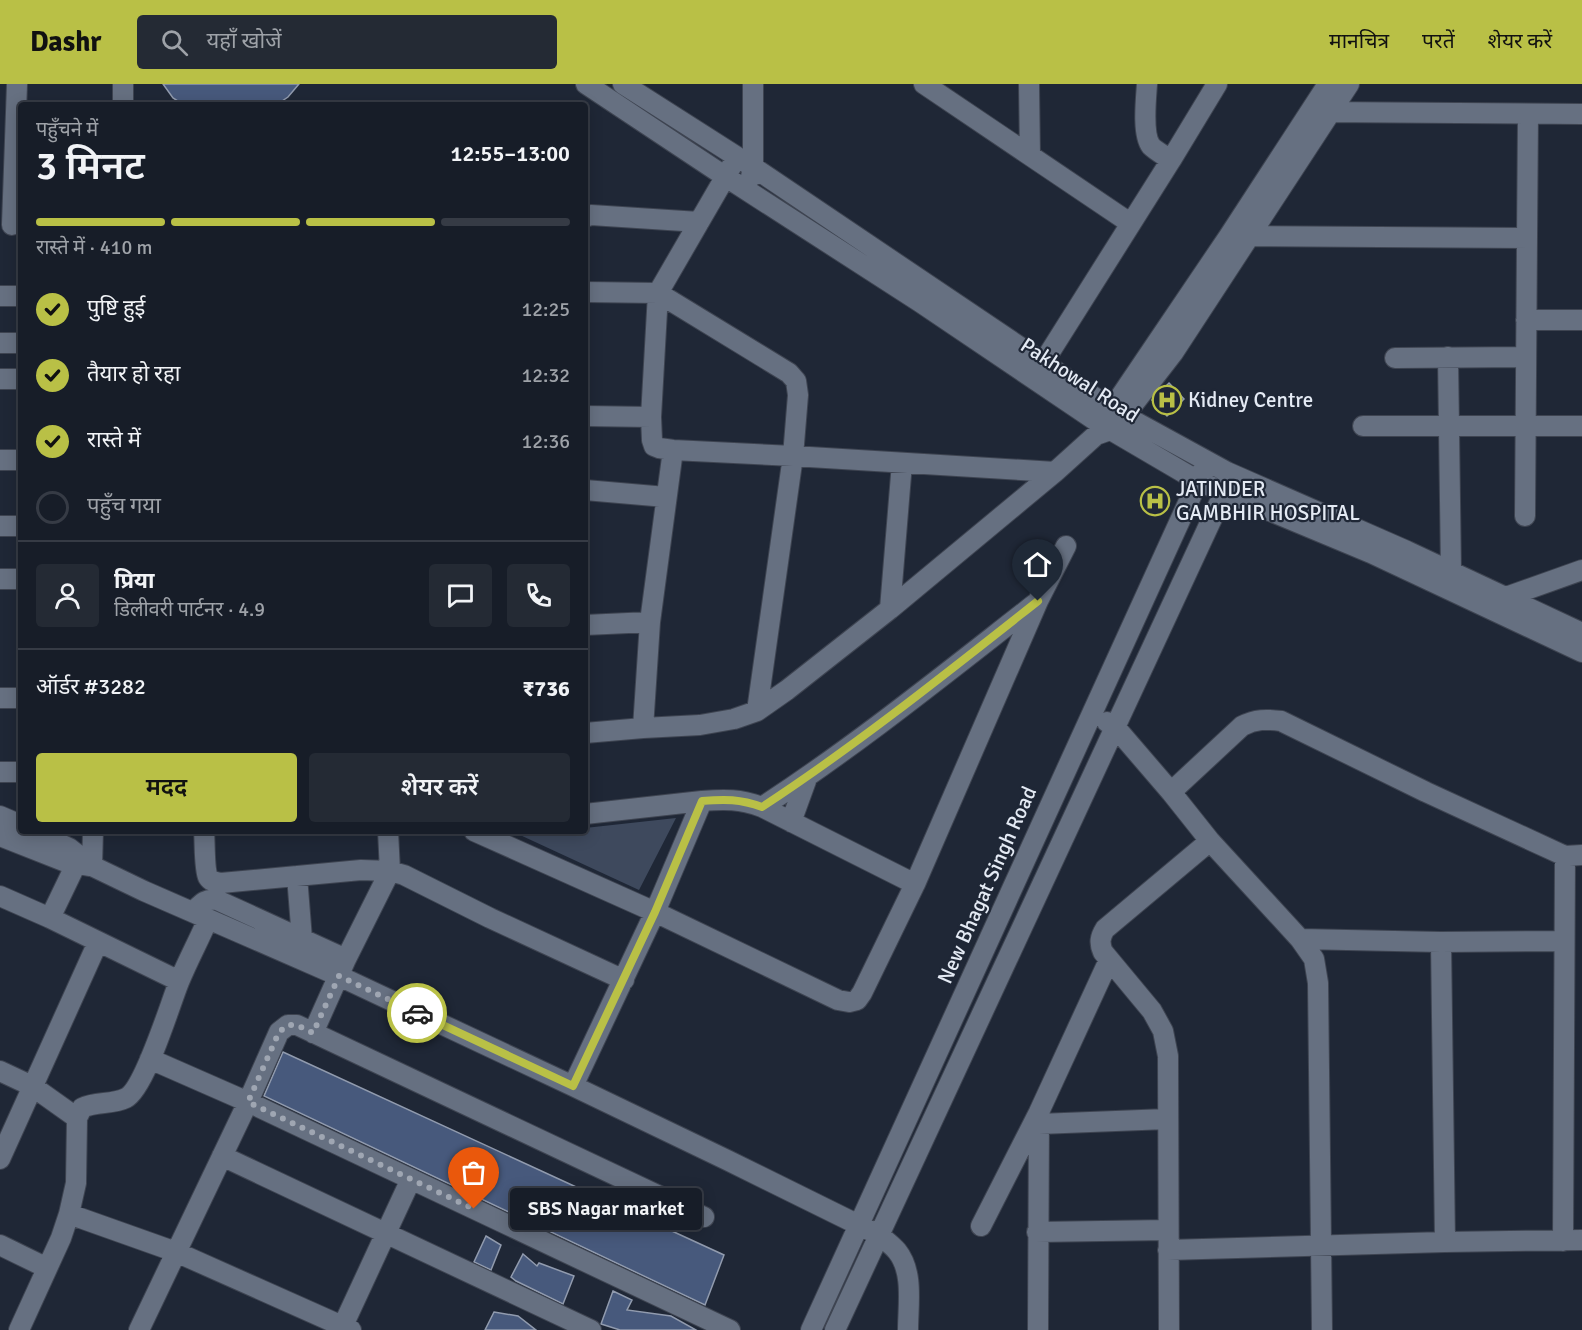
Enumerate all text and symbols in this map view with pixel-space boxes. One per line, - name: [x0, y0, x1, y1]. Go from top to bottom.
- search box: [137, 15, 557, 69]
- text: Dashr: [30, 25, 101, 59]
- icon: search: [158, 26, 191, 59]
- text: यहाँ खोजें: [206, 27, 281, 54]
- text: मानचित्र: [1329, 28, 1389, 54]
- text: परतें: [1422, 28, 1455, 54]
- text: शेयर करें: [1488, 28, 1552, 54]
- text: पहुँचने में: [36, 117, 98, 142]
- text: 12:55–13:00: [451, 140, 570, 167]
- text: 3 मिनट: [36, 142, 145, 190]
- text: रास्ते में · 410 m: [36, 235, 153, 260]
- icon: check: [36, 293, 69, 326]
- text: पुष्टि हुई: [87, 294, 145, 321]
- text: 12:25: [521, 297, 570, 322]
- street label: Pakhowal Road: [1016, 332, 1144, 428]
- icon: check: [36, 359, 69, 392]
- text: तैयार हो रहा: [87, 360, 180, 387]
- text: 12:32: [521, 363, 570, 388]
- hospital icon: Kidney Centre: [1151, 384, 1183, 416]
- place label: Kidney Centre: [1188, 387, 1313, 413]
- icon: check: [36, 425, 69, 458]
- text: रास्ते में: [87, 426, 141, 453]
- text: 12:36: [521, 429, 570, 454]
- place label: JATINDER GAMBHIR HOSPITAL: [1176, 476, 1360, 526]
- hospital icon: JATINDER GAMBHIR HOSPITAL: [1139, 485, 1171, 517]
- text: पहुँच गया: [87, 492, 161, 519]
- pin: [1012, 539, 1063, 601]
- icon: home: [1021, 548, 1054, 581]
- button: person: [36, 564, 99, 627]
- button: chat: [429, 564, 492, 627]
- button: phone: [507, 564, 570, 627]
- text: प्रिया: [114, 567, 154, 594]
- text: डिलीवरी पार्टनर · 4.9: [114, 597, 265, 622]
- text: ऑर्डर #3282: [36, 673, 146, 700]
- text: ₹736: [522, 675, 570, 702]
- button: मदद: [36, 753, 297, 822]
- button: शेयर करें: [309, 753, 570, 822]
- street label: New Bhagat Singh Road: [932, 782, 1042, 988]
- courier: [387, 983, 447, 1043]
- icon: car: [401, 997, 434, 1030]
- pin: [448, 1147, 499, 1209]
- icon: bag: [457, 1156, 490, 1189]
- callout: SBS Nagar market: [510, 1188, 702, 1230]
- text: SBS Nagar market: [528, 1196, 684, 1221]

